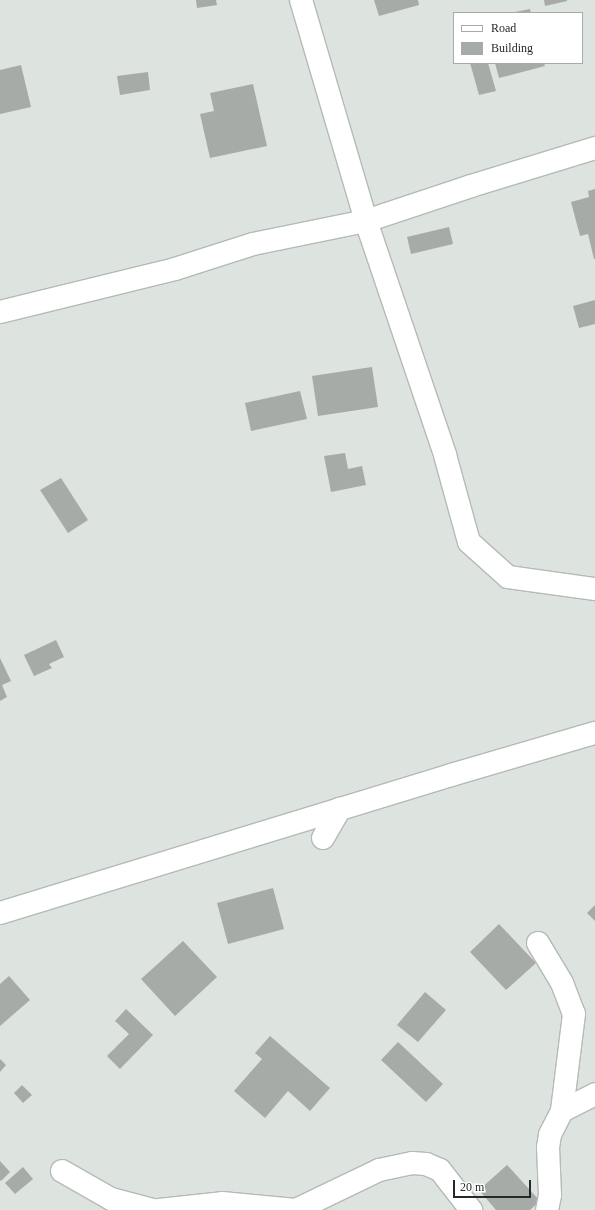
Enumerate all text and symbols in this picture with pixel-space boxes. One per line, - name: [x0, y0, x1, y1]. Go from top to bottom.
- legend: [453, 12, 583, 64]
- text: Road: [491, 21, 516, 35]
- text: Building: [491, 41, 533, 55]
- scale bar: [455, 1172, 533, 1198]
- text: 20 m: [460, 1180, 484, 1194]

